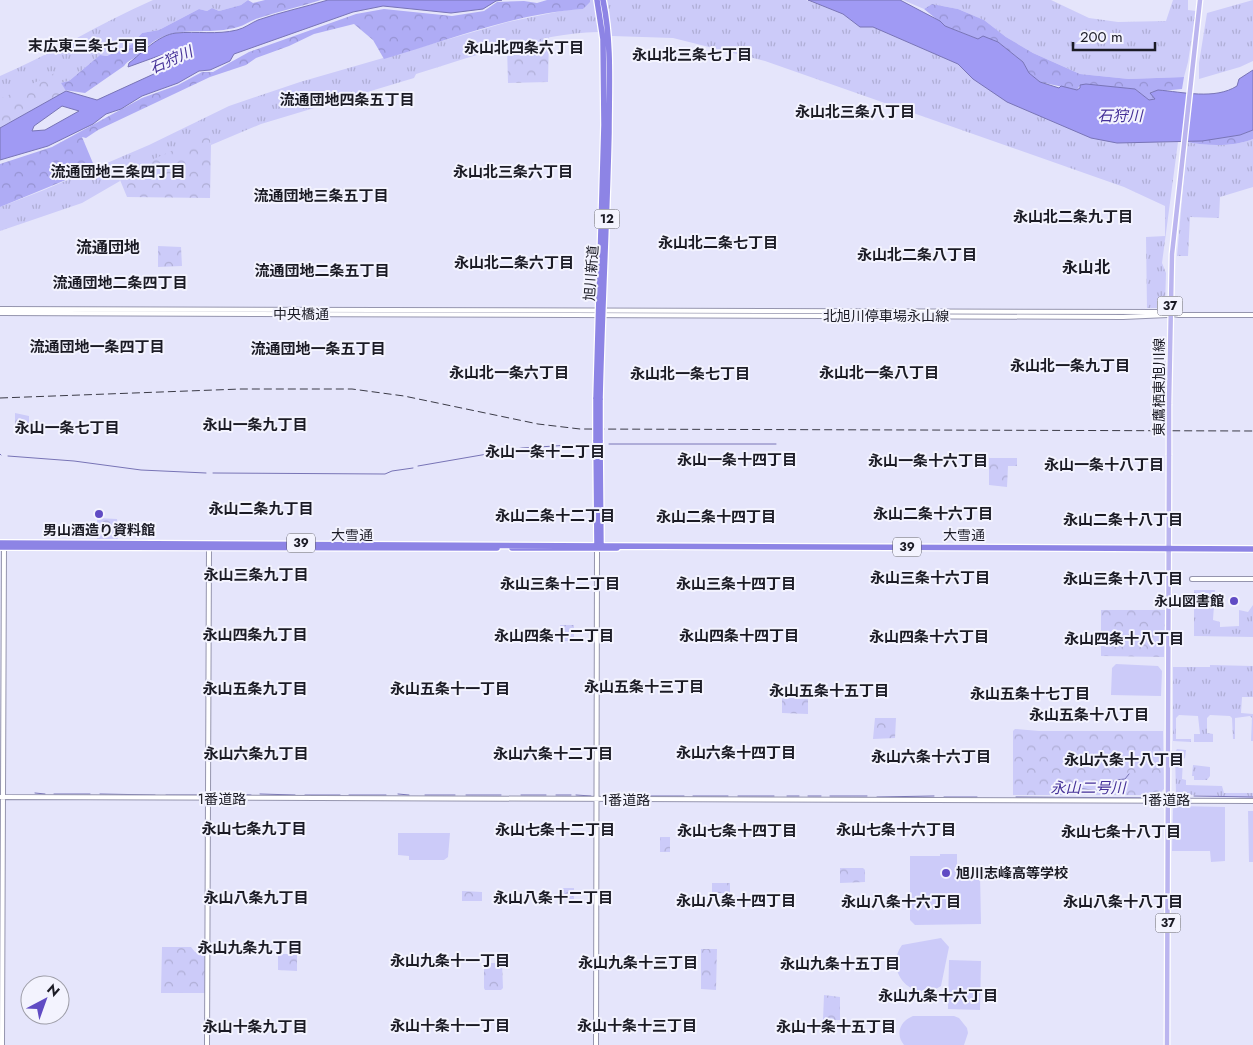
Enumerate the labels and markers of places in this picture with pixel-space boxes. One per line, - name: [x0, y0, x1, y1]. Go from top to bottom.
- marker: 男山酒造り資料館: [93, 508, 105, 520]
- place label: 男山酒造り資料館: [43, 520, 155, 540]
- place label: 永山図書館: [1154, 591, 1224, 611]
- marker: 永山図書館: [1228, 595, 1240, 607]
- place label: 旭川志峰高等学校: [956, 863, 1068, 883]
- marker: 旭川志峰高等学校: [940, 867, 952, 879]

